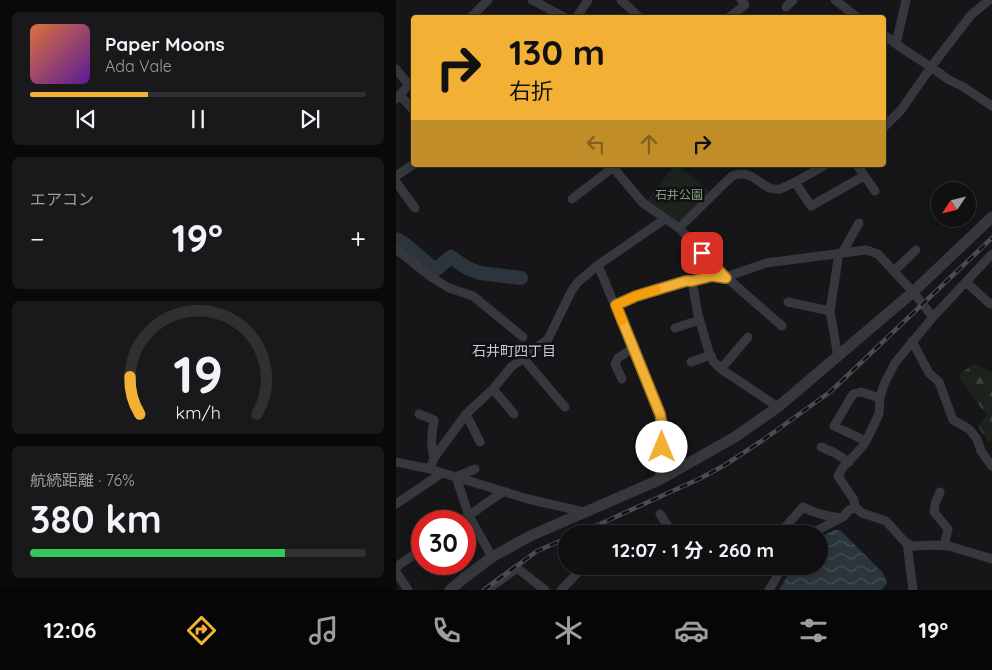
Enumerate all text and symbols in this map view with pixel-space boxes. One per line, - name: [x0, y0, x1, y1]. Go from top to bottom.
- text: 130 m: [509, 30, 605, 74]
- text: Paper Moons: [105, 32, 225, 56]
- icon: right: [426, 35, 491, 100]
- text: Ada Vale: [105, 56, 172, 76]
- text: 右折: [509, 77, 553, 105]
- icon: previous: [72, 105, 100, 133]
- icon: pause: [184, 105, 212, 133]
- icon: next: [296, 105, 324, 133]
- icon: left: [582, 130, 610, 158]
- icon: ahead: [635, 130, 663, 158]
- icon: right: [688, 130, 716, 158]
- north arrow: [931, 182, 976, 228]
- map controls: [931, 182, 976, 227]
- park label: 石井公園: [655, 187, 703, 202]
- text: エアコン: [30, 189, 94, 209]
- text: 19°: [172, 214, 223, 262]
- text: −: [30, 221, 45, 256]
- text: +: [350, 221, 366, 256]
- pin: [681, 232, 723, 274]
- icon: arrive: [688, 239, 716, 267]
- text: 19: [173, 341, 223, 406]
- district label: 石井町四丁目: [472, 342, 556, 360]
- text: km/h: [175, 401, 221, 423]
- position arrow: [635, 420, 687, 472]
- text: 航続距離 · 76%: [30, 470, 135, 490]
- text: 380 km: [30, 495, 162, 543]
- speed limit sign: 30: [411, 510, 476, 575]
- text: 12:07 · 1 分 · 260 m: [612, 538, 774, 562]
- icon: directions: [184, 613, 219, 648]
- icon: music: [306, 613, 341, 648]
- icon: phone: [429, 613, 464, 648]
- icon: climate: [551, 613, 586, 648]
- icon: car: [674, 613, 709, 648]
- icon: filters: [796, 613, 831, 648]
- text: 12:06: [44, 616, 96, 644]
- text: 19°: [919, 616, 948, 644]

